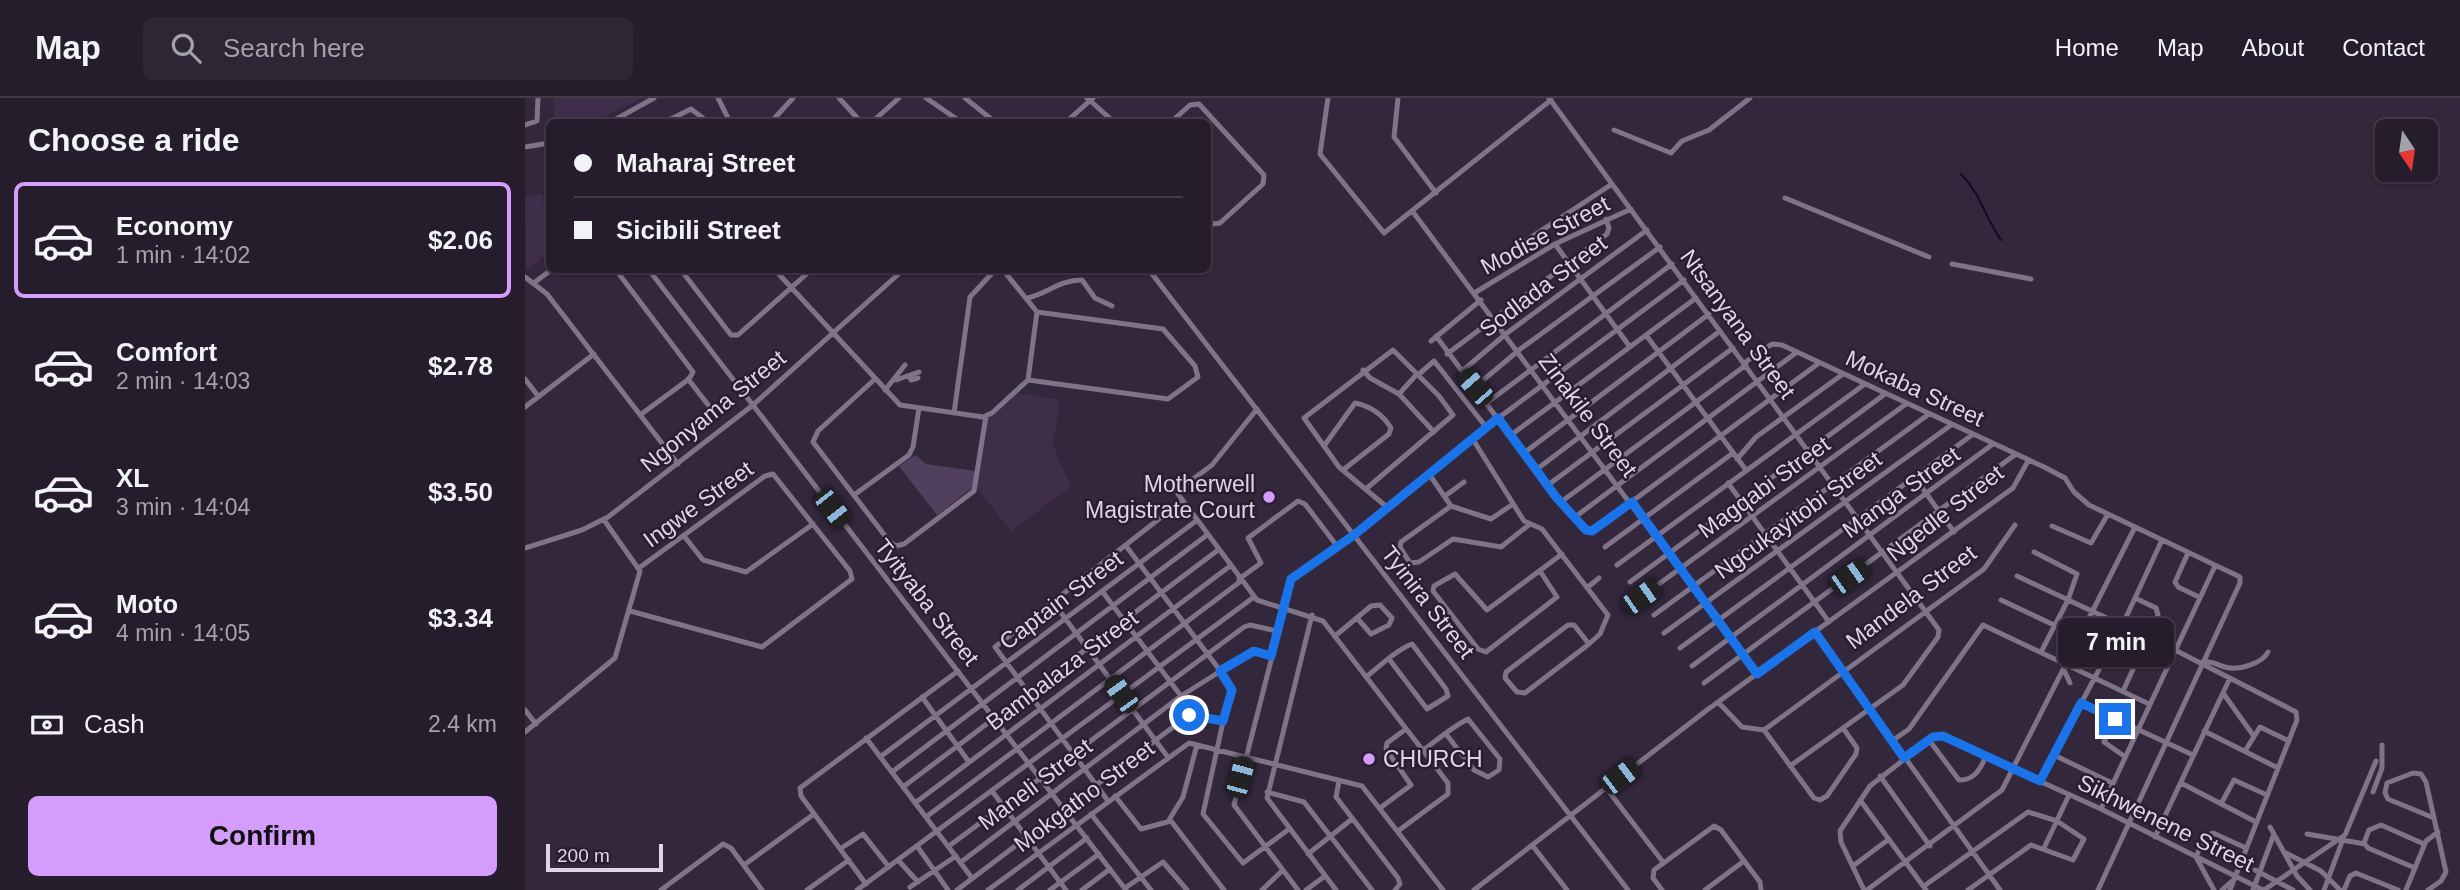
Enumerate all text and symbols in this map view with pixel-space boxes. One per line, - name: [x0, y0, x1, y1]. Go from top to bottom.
- search box: [143, 17, 633, 80]
- text: Map: [35, 29, 101, 66]
- icon: search: [167, 29, 205, 67]
- text: Search here: [223, 33, 365, 63]
- text: Home: [2055, 34, 2119, 61]
- text: Map: [2157, 34, 2204, 61]
- text: About: [2242, 34, 2304, 61]
- text: Contact: [2342, 34, 2425, 61]
- north arrow: [2375, 119, 2438, 182]
- map controls: [2375, 119, 2438, 182]
- text: Choose a ride: [28, 122, 240, 158]
- text: Maharaj Street: [616, 148, 795, 178]
- street label: Modise Street: [1476, 190, 1614, 280]
- icon: car: [32, 209, 95, 272]
- text: Economy: [116, 211, 233, 241]
- text: Sicibili Street: [616, 215, 781, 245]
- text: $2.06: [428, 225, 493, 255]
- street label: Sodlada Street: [1474, 229, 1612, 342]
- text: 1 min · 14:02: [116, 242, 250, 268]
- street label: Ntsanyana Street: [1675, 244, 1801, 404]
- icon: car: [32, 335, 95, 398]
- text: Comfort: [116, 337, 217, 367]
- street label: Ngonyama Street: [635, 344, 791, 477]
- street label: Mokaba Street: [1842, 345, 1989, 432]
- street label: Zinakile Street: [1533, 348, 1643, 482]
- text: $2.78: [428, 351, 493, 381]
- car: [1454, 364, 1497, 410]
- text: 2 min · 14:03: [116, 368, 250, 394]
- street label: Magqabi Street: [1693, 430, 1835, 543]
- street label: Manga Street: [1837, 441, 1965, 543]
- street label: Ngcukayitobi Street: [1710, 446, 1887, 584]
- street label: Ingwe Street: [638, 455, 758, 552]
- street label: Ngedle Street: [1882, 459, 2009, 567]
- icon: car: [32, 461, 95, 524]
- text: XL: [116, 463, 149, 493]
- place label: Motherwell Magistrate Court: [1085, 471, 1256, 523]
- text: $3.50: [428, 477, 493, 507]
- car: [811, 485, 854, 531]
- marker: Motherwell Magistrate Court: [1261, 489, 1277, 505]
- text: 3 min · 14:04: [116, 494, 250, 520]
- street label: Tyityaba Street: [870, 534, 985, 671]
- street label: Mandela Street: [1841, 539, 1982, 654]
- street label: Tyinira Street: [1376, 541, 1480, 664]
- street label: Captain Street: [994, 545, 1128, 655]
- car: [1826, 556, 1873, 598]
- car: [1618, 576, 1665, 618]
- icon: car: [32, 587, 95, 650]
- text: Moto: [116, 589, 178, 619]
- text: $3.34: [428, 603, 493, 633]
- street label: Bambalaza Street: [981, 604, 1143, 735]
- callout: 7 min: [2057, 618, 2173, 666]
- text: 4 min · 14:05: [116, 620, 250, 646]
- text: 7 min: [2086, 629, 2146, 655]
- car: [1101, 671, 1142, 717]
- route start: [1173, 699, 1205, 731]
- route end: [2099, 703, 2131, 735]
- icon: cash: [28, 706, 66, 744]
- text: Cash: [84, 709, 145, 739]
- text: 2.4 km: [428, 711, 497, 737]
- street label: Maneli Street: [973, 732, 1097, 835]
- street label: Mokgatho Street: [1009, 734, 1160, 857]
- place label: CHURCH: [1383, 746, 1483, 772]
- marker: CHURCH: [1361, 751, 1377, 767]
- car: [1225, 754, 1256, 800]
- car: [1597, 756, 1644, 798]
- street label: Sikhwenene Street: [2074, 769, 2259, 877]
- button: Confirm: [28, 796, 497, 876]
- scale bar: [546, 841, 663, 873]
- text: 200 m: [557, 845, 610, 866]

